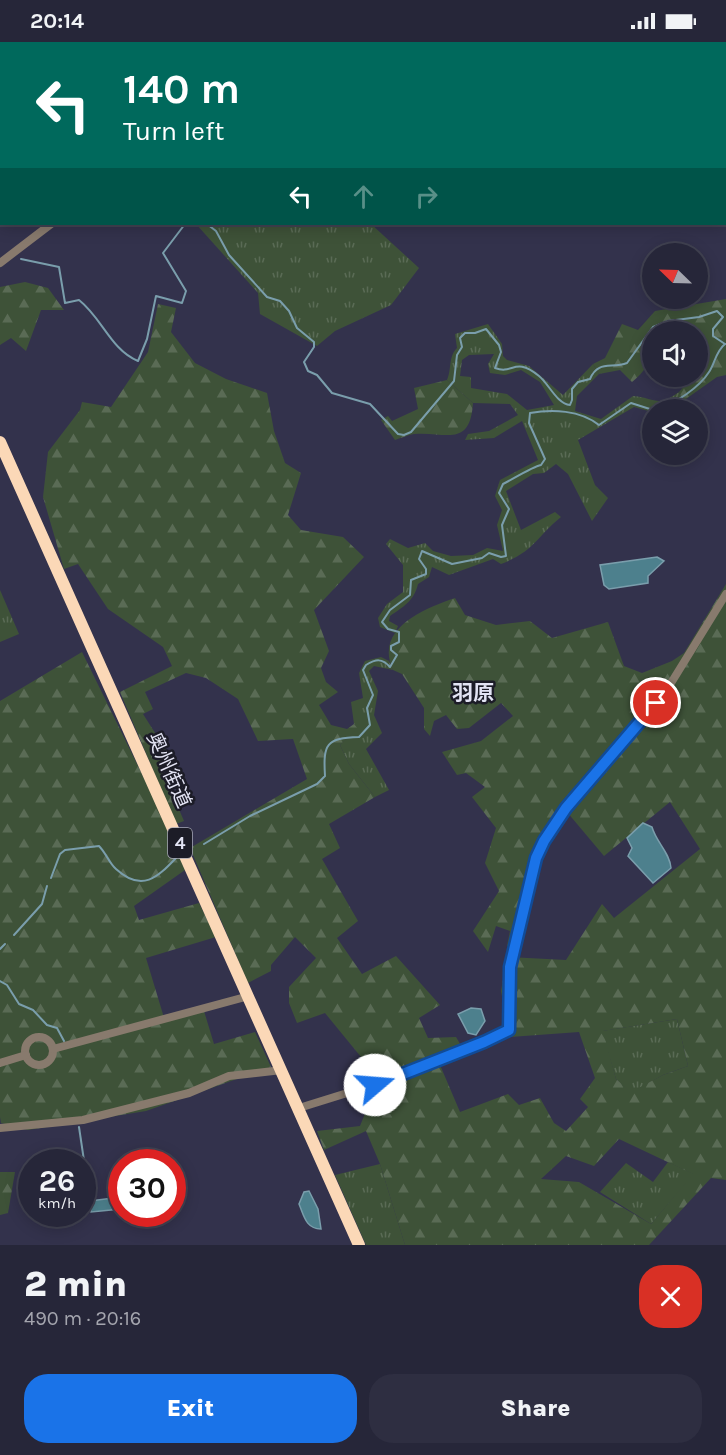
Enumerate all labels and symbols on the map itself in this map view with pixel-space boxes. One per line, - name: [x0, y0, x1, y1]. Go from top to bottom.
- north arrow: [642, 243, 708, 309]
- pin: [630, 677, 681, 728]
- district label: 羽原: [452, 681, 494, 705]
- street label: 奥州街道: [142, 729, 196, 811]
- road number: 4: [168, 828, 192, 858]
- position arrow: [343, 1053, 407, 1117]
- speed limit sign: 30: [108, 1149, 186, 1227]

